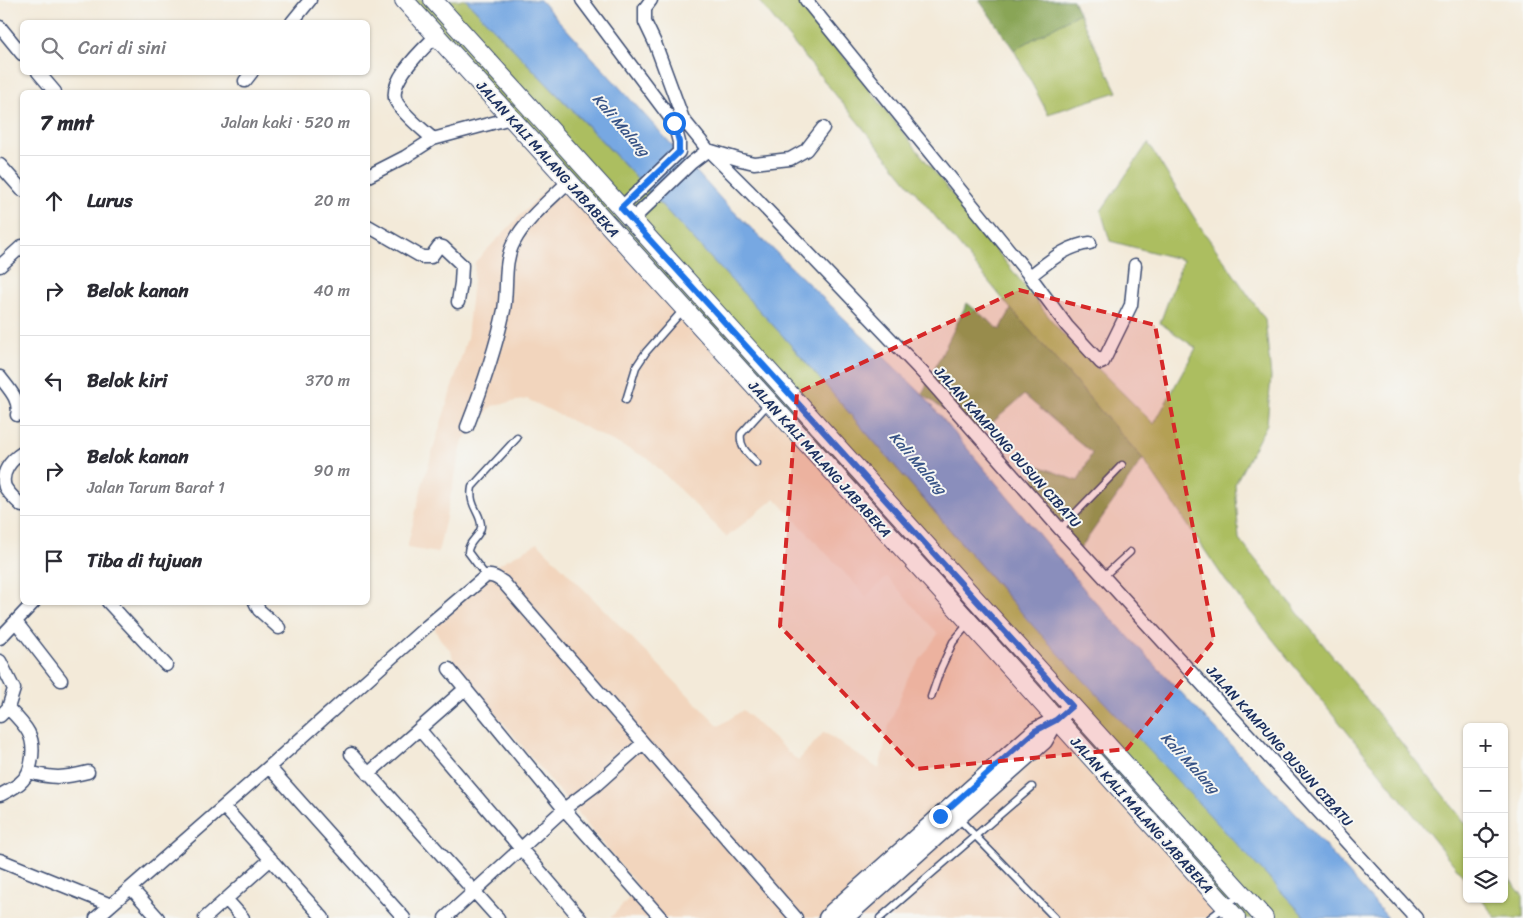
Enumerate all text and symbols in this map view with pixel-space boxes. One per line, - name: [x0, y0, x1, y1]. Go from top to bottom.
- search box: [20, 20, 370, 75]
- text: Cari di sini: [78, 31, 166, 64]
- icon: search: [38, 34, 66, 62]
- street label: JALAN KALI MALANG JABABEKA: [469, 74, 625, 244]
- water label: Kali Malang: [586, 87, 657, 164]
- text: 7 mnt: [40, 104, 93, 142]
- text: Jalan kaki · 520 m: [221, 108, 350, 137]
- route start: [663, 112, 686, 135]
- text: Lurus: [87, 184, 133, 217]
- text: 20 m: [314, 186, 350, 215]
- icon: ahead: [40, 187, 68, 215]
- text: Belok kanan: [87, 274, 189, 307]
- text: 40 m: [313, 276, 350, 305]
- icon: right: [40, 277, 68, 305]
- street label: JALAN KAMPUNG DUSUN CIBATU: [927, 360, 1087, 534]
- text: Belok kiri: [87, 364, 167, 397]
- text: 370 m: [306, 366, 350, 395]
- icon: left: [40, 367, 68, 395]
- street label: JALAN KALI MALANG JABABEKA: [741, 374, 897, 544]
- water label: Kali Malang: [883, 425, 954, 502]
- text: Belok kanan: [87, 440, 189, 473]
- text: 90 m: [314, 456, 350, 485]
- icon: right: [40, 457, 68, 485]
- text: Jalan Tarum Barat 1: [87, 473, 225, 502]
- text: Tiba di tujuan: [87, 544, 202, 577]
- icon: arrive: [40, 547, 68, 575]
- street label: JALAN KAMPUNG DUSUN CIBATU: [1199, 659, 1359, 833]
- map controls: [1463, 723, 1508, 903]
- button: +: [1463, 723, 1508, 768]
- water label: Kali Malang: [1154, 726, 1227, 801]
- street label: JALAN KALI MALANG JABABEKA: [1063, 730, 1219, 900]
- button: −: [1463, 768, 1508, 813]
- route end: [929, 805, 952, 828]
- button: locate: [1463, 813, 1508, 858]
- button: layers: [1463, 858, 1508, 903]

